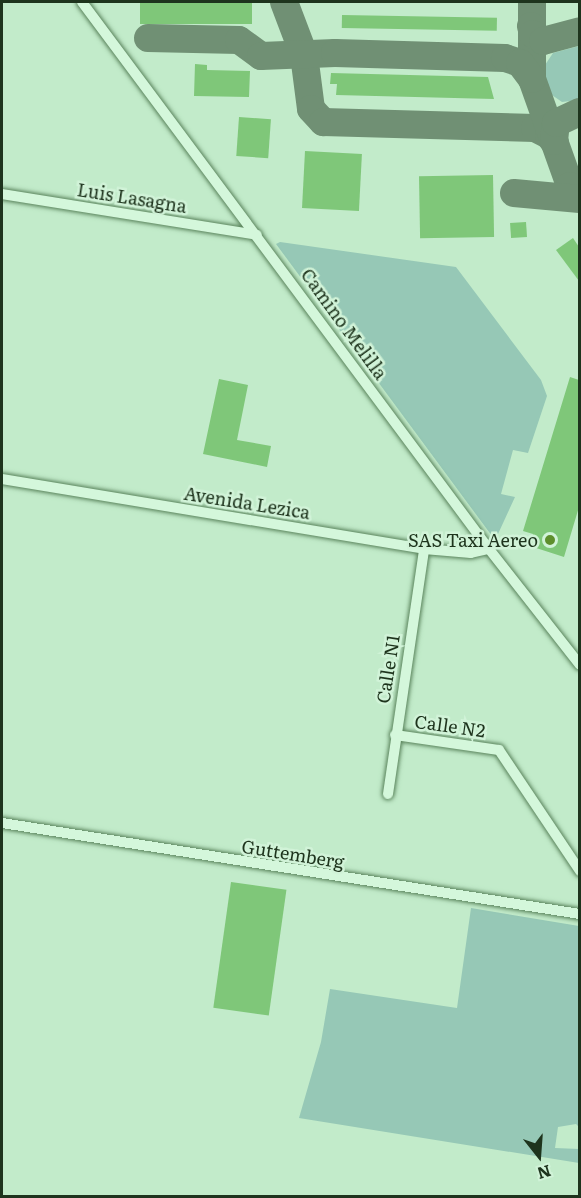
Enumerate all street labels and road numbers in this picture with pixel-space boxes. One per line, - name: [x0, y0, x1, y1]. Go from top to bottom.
- street label: Luis Lasagna: [76, 179, 188, 217]
- street label: Camino Melilla: [297, 264, 391, 384]
- street label: Avenida Lezica: [182, 482, 312, 524]
- street label: Calle N1: [372, 633, 404, 705]
- street label: Calle N2: [413, 710, 487, 742]
- street label: Guttemberg: [240, 835, 346, 873]

